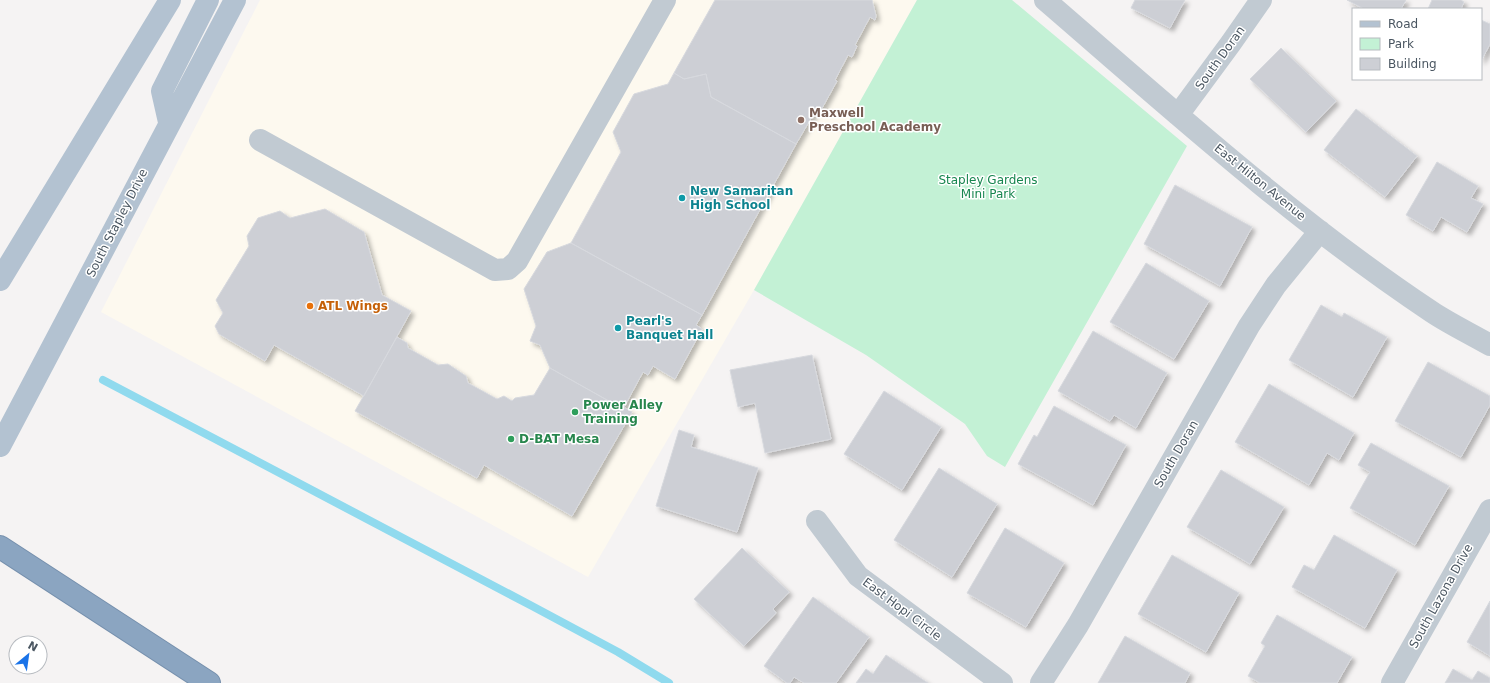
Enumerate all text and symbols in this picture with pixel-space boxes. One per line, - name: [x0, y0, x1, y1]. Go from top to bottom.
- legend: [1352, 8, 1482, 80]
- text: Road: [1388, 17, 1418, 31]
- street label: South Doran: [1192, 23, 1248, 93]
- text: Park: [1388, 37, 1414, 51]
- text: Building: [1388, 57, 1437, 71]
- place label: Maxwell Preschool Academy: [809, 106, 941, 134]
- marker: Maxwell Preschool Academy: [796, 115, 806, 125]
- street label: East Hilton Avenue: [1212, 141, 1308, 223]
- street label: South Stapley Drive: [84, 167, 150, 279]
- park label: Stapley Gardens Mini Park: [938, 173, 1038, 201]
- place label: New Samaritan High School: [690, 184, 793, 212]
- marker: New Samaritan High School: [677, 193, 687, 203]
- place label: ATL Wings: [318, 299, 388, 313]
- marker: ATL Wings: [305, 301, 315, 311]
- place label: Pearl's Banquet Hall: [626, 314, 713, 342]
- marker: Pearl's Banquet Hall: [613, 323, 623, 333]
- place label: Power Alley Training: [583, 398, 663, 426]
- marker: Power Alley Training: [570, 407, 580, 417]
- street label: South Doran: [1151, 418, 1201, 490]
- place label: D-BAT Mesa: [519, 432, 599, 446]
- marker: D-BAT Mesa: [506, 434, 516, 444]
- street label: South Lazona Drive: [1406, 541, 1476, 651]
- street label: East Hopi Circle: [860, 575, 944, 643]
- north arrow: [8, 635, 48, 675]
- text: N: [25, 639, 40, 655]

